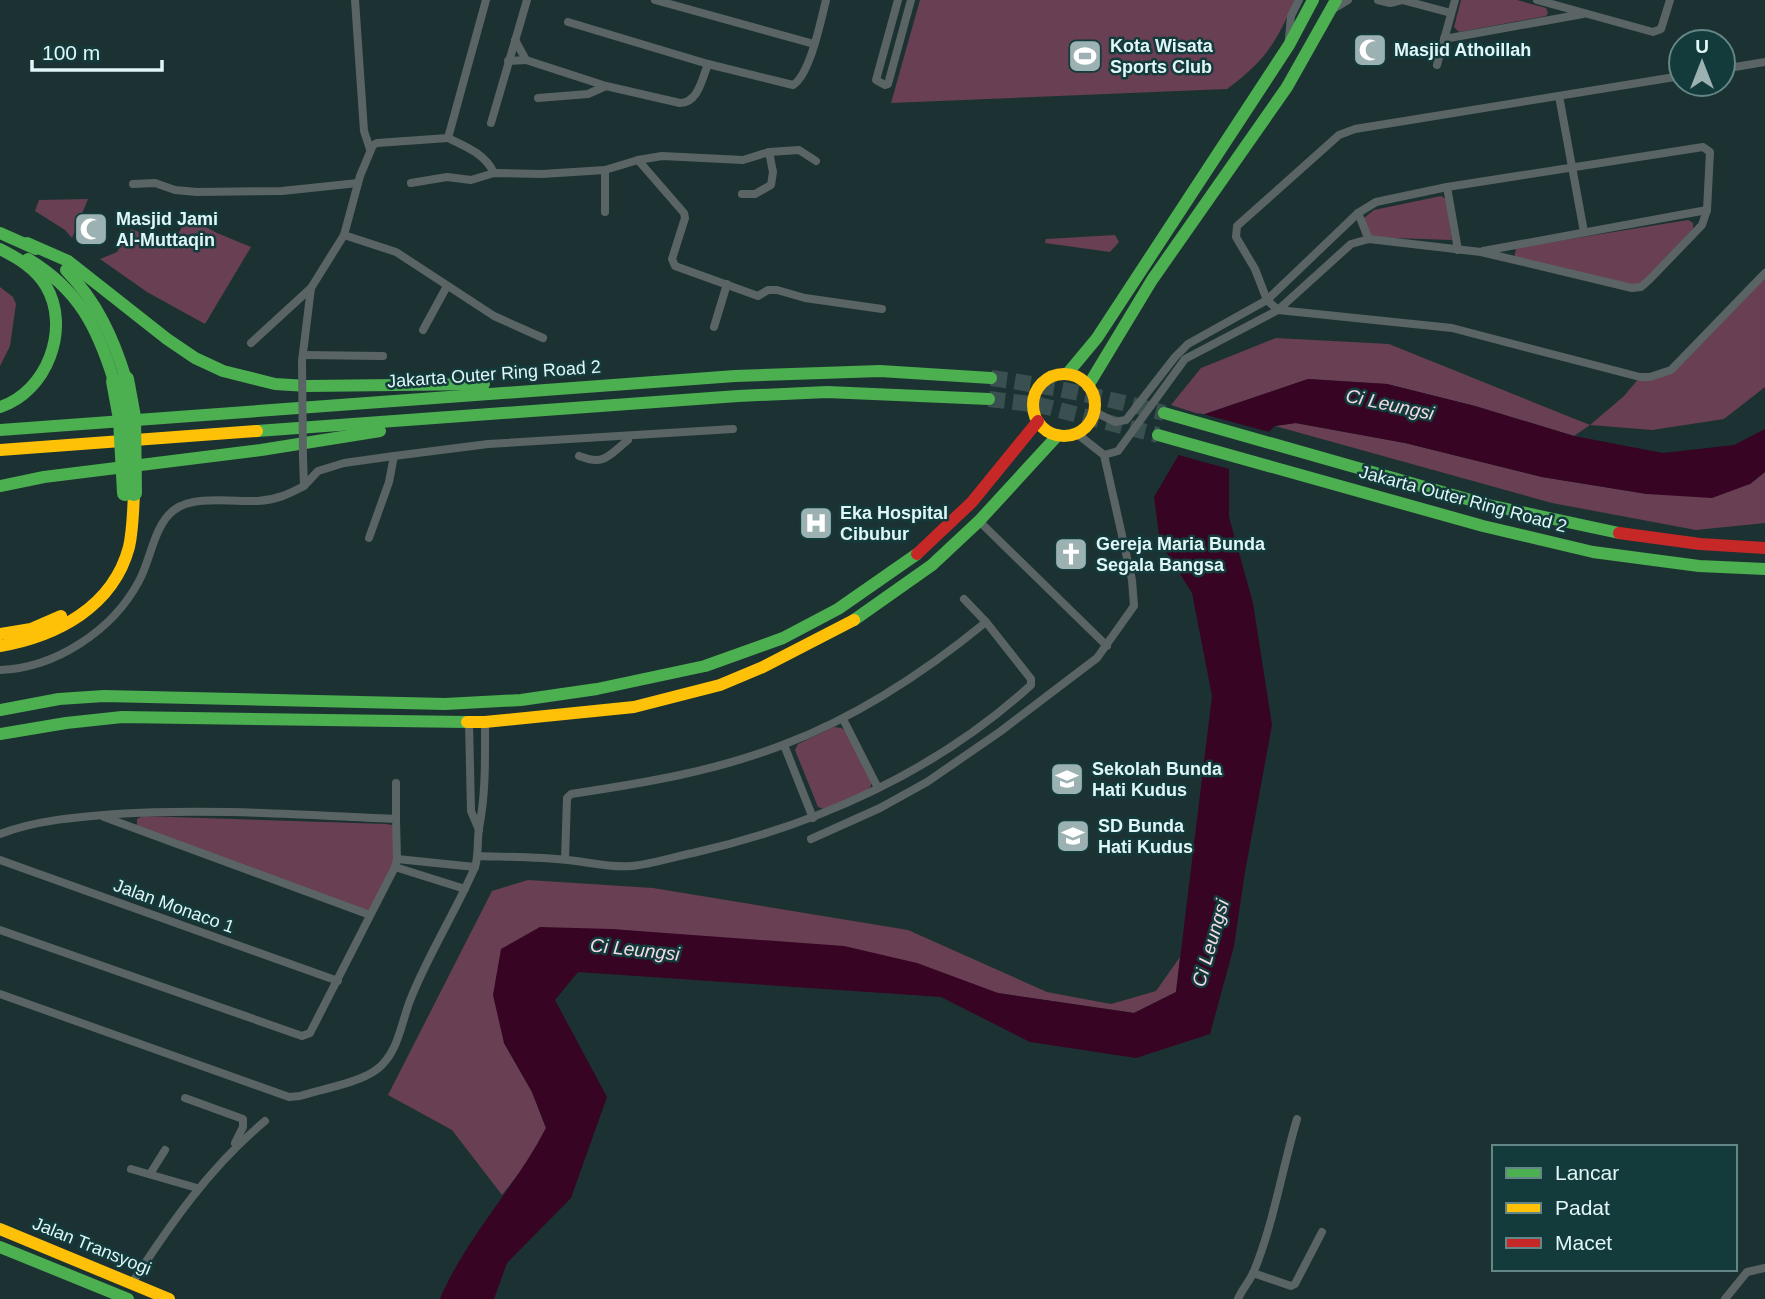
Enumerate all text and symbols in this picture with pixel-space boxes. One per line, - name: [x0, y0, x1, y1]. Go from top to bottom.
- scale bar: [32, 28, 161, 72]
- north arrow: [1667, 28, 1737, 98]
- mosque icon: Masjid Athoillah: [1351, 31, 1389, 69]
- place label: Kota Wisata Sports Club: [1110, 36, 1214, 77]
- text: U: [1695, 36, 1709, 57]
- sports icon: Kota Wisata Sports Club: [1066, 37, 1104, 75]
- place label: Masjid Athoillah: [1394, 40, 1531, 60]
- text: 100 m: [42, 41, 100, 64]
- place label: Masjid Jami Al-Muttaqin: [116, 209, 218, 250]
- mosque icon: Masjid Jami Al-Muttaqin: [72, 210, 110, 248]
- street label: Jakarta Outer Ring Road 2: [387, 357, 601, 391]
- water label: Ci Leungsi: [1344, 385, 1437, 424]
- street label: Jakarta Outer Ring Road 2: [1357, 462, 1569, 536]
- place label: Eka Hospital Cibubur: [840, 503, 948, 544]
- hospital icon: Eka Hospital Cibubur: [797, 504, 835, 542]
- place label: Gereja Maria Bunda Segala Bangsa: [1096, 534, 1266, 575]
- church icon: Gereja Maria Bunda Segala Bangsa: [1052, 535, 1090, 573]
- place label: Sekolah Bunda Hati Kudus: [1092, 759, 1223, 800]
- school or university icon: Sekolah Bunda Hati Kudus: [1048, 760, 1086, 798]
- place label: SD Bunda Hati Kudus: [1098, 816, 1193, 857]
- school or university icon: SD Bunda Hati Kudus: [1054, 817, 1092, 855]
- street label: Jalan Monaco 1: [111, 875, 237, 937]
- water label: Ci Leungsi: [1188, 896, 1233, 989]
- water label: Ci Leungsi: [589, 934, 681, 965]
- legend: [1492, 1145, 1737, 1271]
- text: Lancar: [1555, 1161, 1619, 1184]
- text: Padat: [1555, 1196, 1610, 1219]
- street label: Jalan Transyogi: [30, 1213, 154, 1279]
- text: Macet: [1555, 1231, 1612, 1254]

